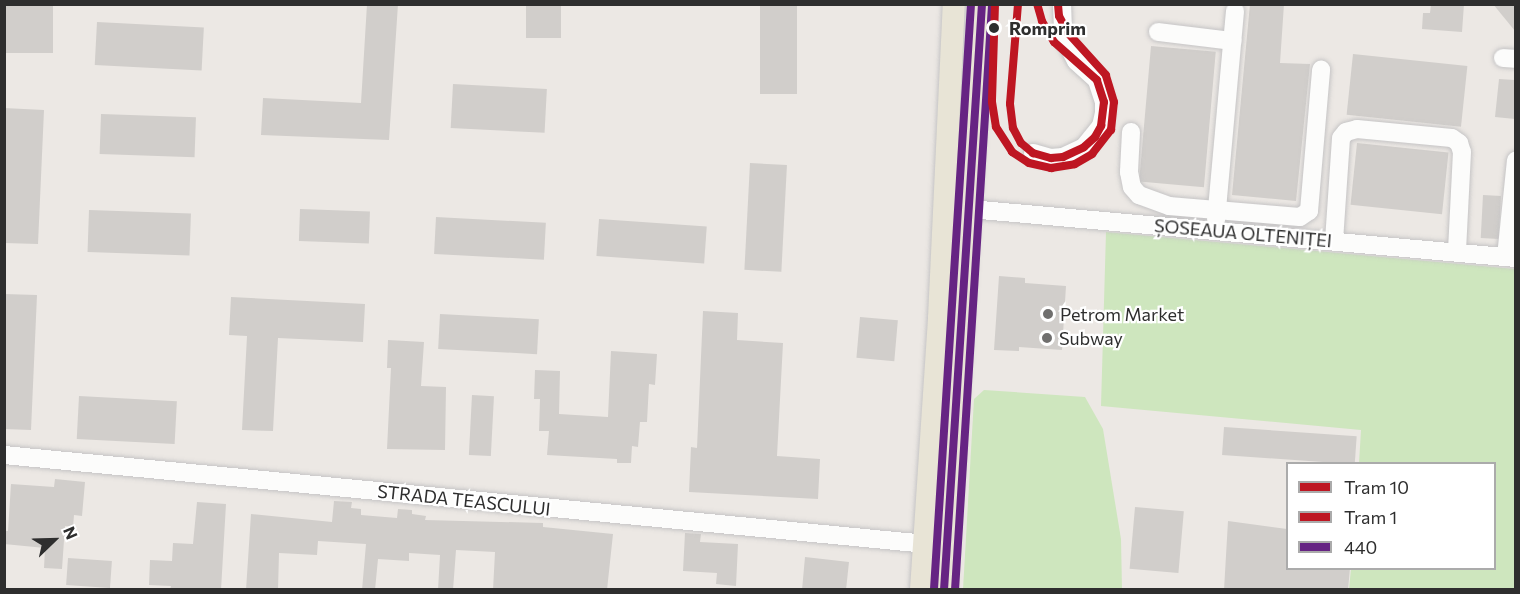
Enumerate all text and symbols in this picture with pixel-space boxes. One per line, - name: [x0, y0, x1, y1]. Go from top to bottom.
- place label: Romprim: [1009, 17, 1086, 39]
- marker: Romprim: [984, 18, 1004, 38]
- street label: ȘOSEAUA OLTENIȚEI: [1153, 214, 1333, 252]
- place label: Petrom Market: [1060, 303, 1184, 325]
- marker: Petrom Market: [1041, 307, 1055, 321]
- place label: Subway: [1059, 327, 1123, 349]
- marker: Subway: [1040, 331, 1054, 345]
- legend: [1286, 462, 1496, 570]
- text: Tram 10: [1344, 476, 1409, 498]
- street label: STRADA TEASCULUI: [376, 480, 552, 520]
- text: Tram 1: [1344, 506, 1397, 528]
- north arrow: [24, 510, 84, 570]
- text: N: [60, 524, 82, 542]
- text: 440: [1344, 536, 1377, 558]

